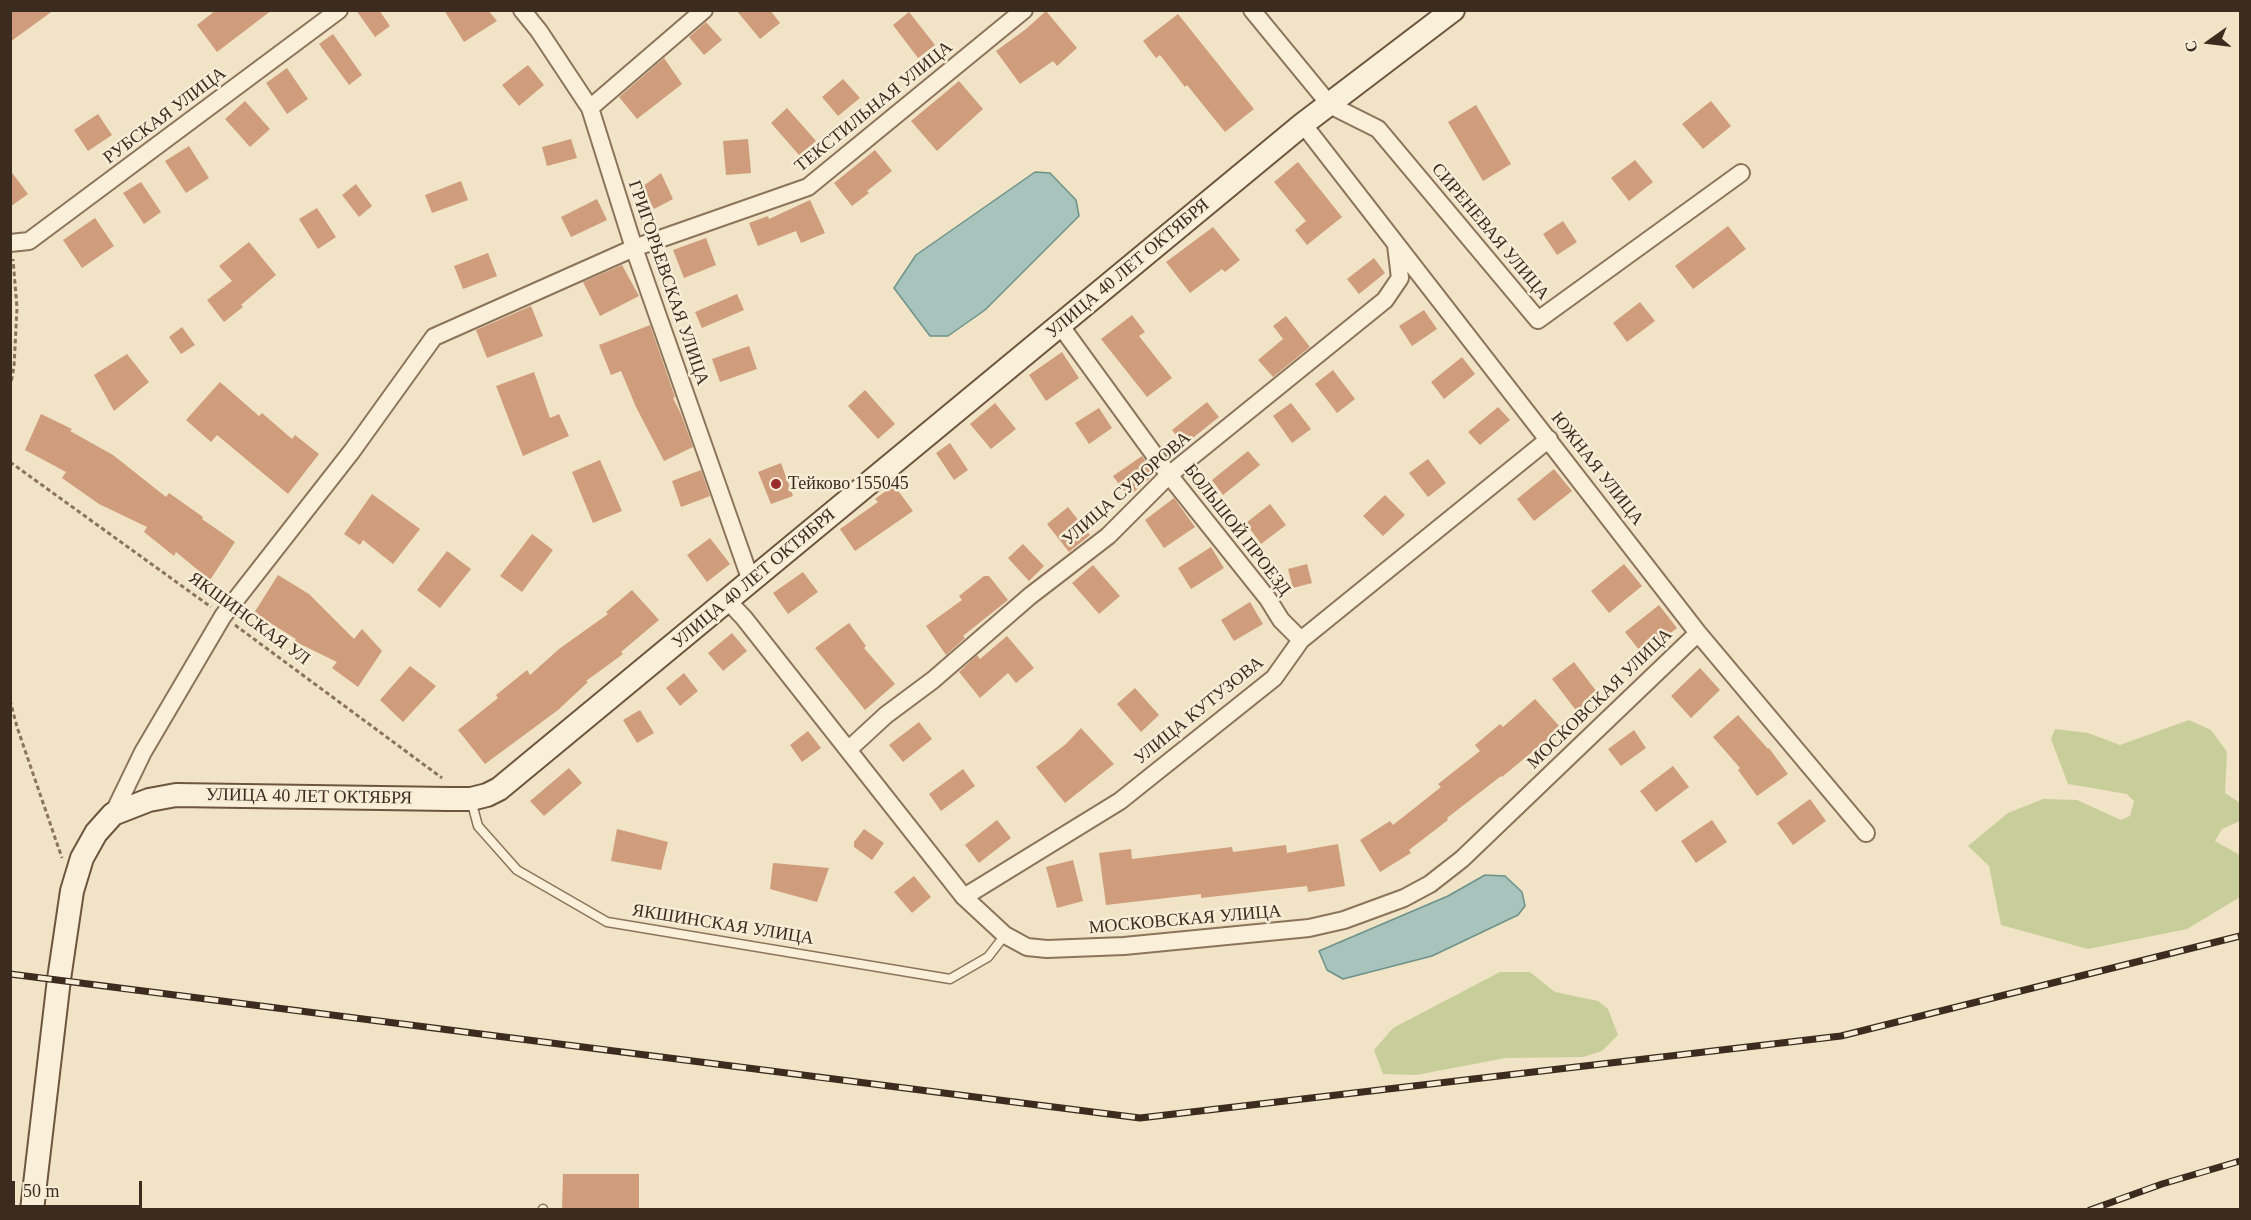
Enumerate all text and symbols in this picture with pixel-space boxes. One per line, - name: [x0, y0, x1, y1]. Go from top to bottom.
- north arrow: [2179, 12, 2239, 72]
- street label: ТЕКСТИЛЬНАЯ УЛИЦА: [791, 37, 957, 177]
- text: С: [2181, 39, 2201, 54]
- street label: РУБСКАЯ УЛИЦА: [99, 63, 231, 169]
- street label: СИРЕНЕВАЯ УЛИЦА: [1426, 159, 1554, 305]
- street label: ГРИГОРЬЕВСКАЯ УЛИЦА: [623, 178, 713, 388]
- street label: УЛИЦА 40 ЛЕТ ОКТЯБРЯ: [1042, 194, 1214, 344]
- street label: ЮЖНАЯ УЛИЦА: [1546, 408, 1648, 530]
- street label: УЛИЦА СУВОРОВА: [1058, 427, 1196, 551]
- street label: БОЛЬШОЙ ПРОЕЗД: [1179, 460, 1295, 600]
- place label: Тейково 155045: [788, 473, 909, 495]
- marker: Тейково 155045: [769, 477, 783, 491]
- street label: УЛИЦА 40 ЛЕТ ОКТЯБРЯ: [668, 504, 840, 654]
- street label: ЯКШИНСКАЯ УЛ: [184, 568, 314, 670]
- street label: МОСКОВСКАЯ УЛИЦА: [1523, 624, 1677, 774]
- street label: УЛИЦА КУТУЗОВА: [1130, 652, 1268, 770]
- street label: УЛИЦА 40 ЛЕТ ОКТЯБРЯ: [206, 784, 412, 810]
- street label: ЯКШИНСКАЯ УЛИЦА: [631, 900, 815, 950]
- street label: МОСКОВСКАЯ УЛИЦА: [1088, 901, 1282, 939]
- scale bar: [15, 1169, 146, 1207]
- text: 50 m: [23, 1181, 60, 1201]

